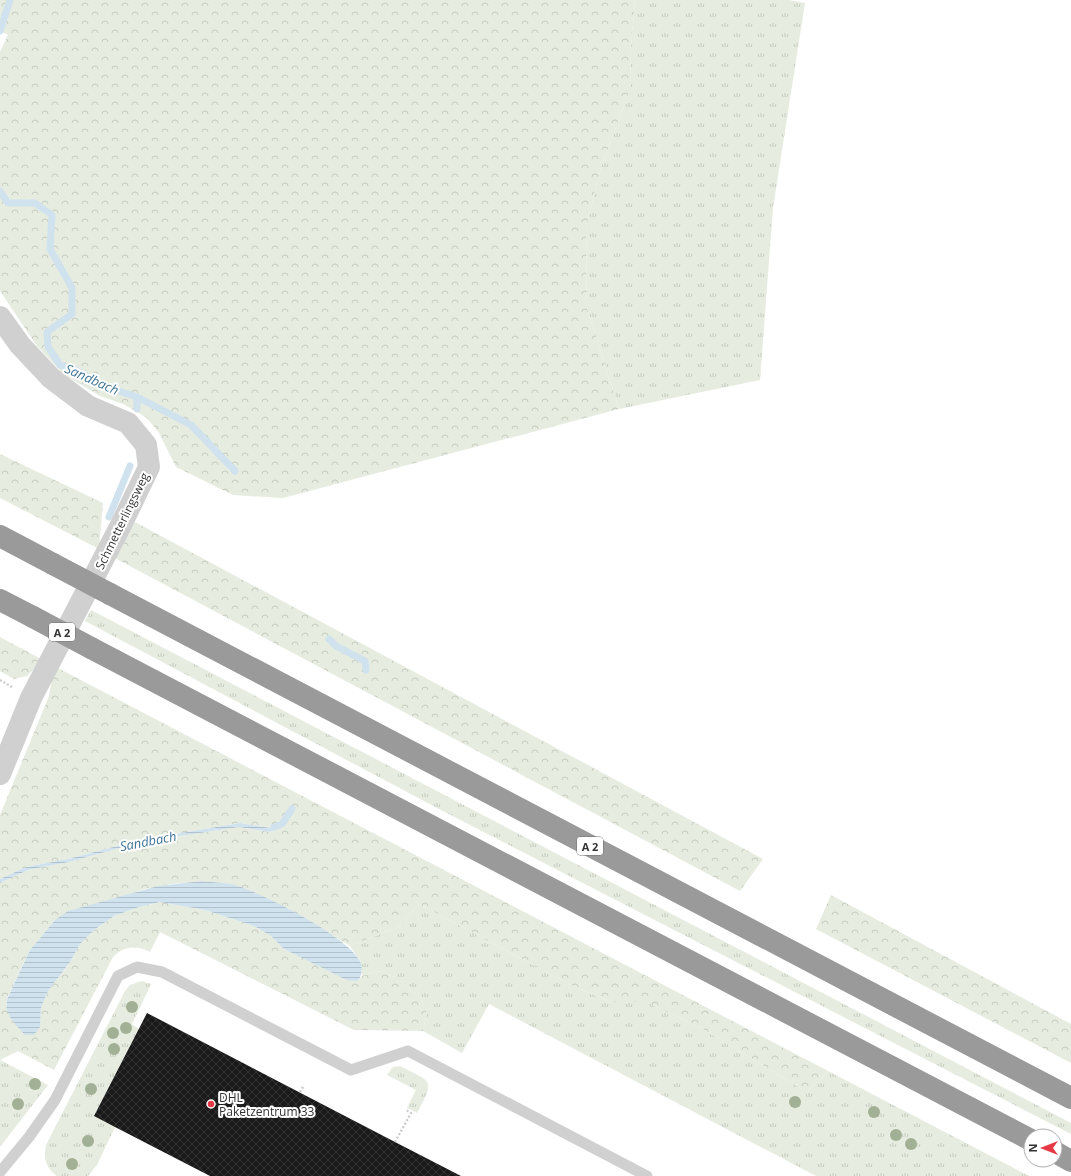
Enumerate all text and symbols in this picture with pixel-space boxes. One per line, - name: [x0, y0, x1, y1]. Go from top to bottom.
- water label: Sandbach: [62, 359, 122, 399]
- street label: Schmetterlingsweg: [91, 469, 153, 572]
- road number: A 2: [49, 623, 75, 641]
- water label: Sandbach: [118, 827, 178, 855]
- road number: A 2: [577, 837, 603, 855]
- place label: DHL Paketzentrum 33: [219, 1089, 315, 1120]
- marker: DHL Paketzentrum 33: [206, 1099, 216, 1109]
- north arrow: [1023, 1128, 1063, 1168]
- text: N: [1025, 1144, 1040, 1152]

